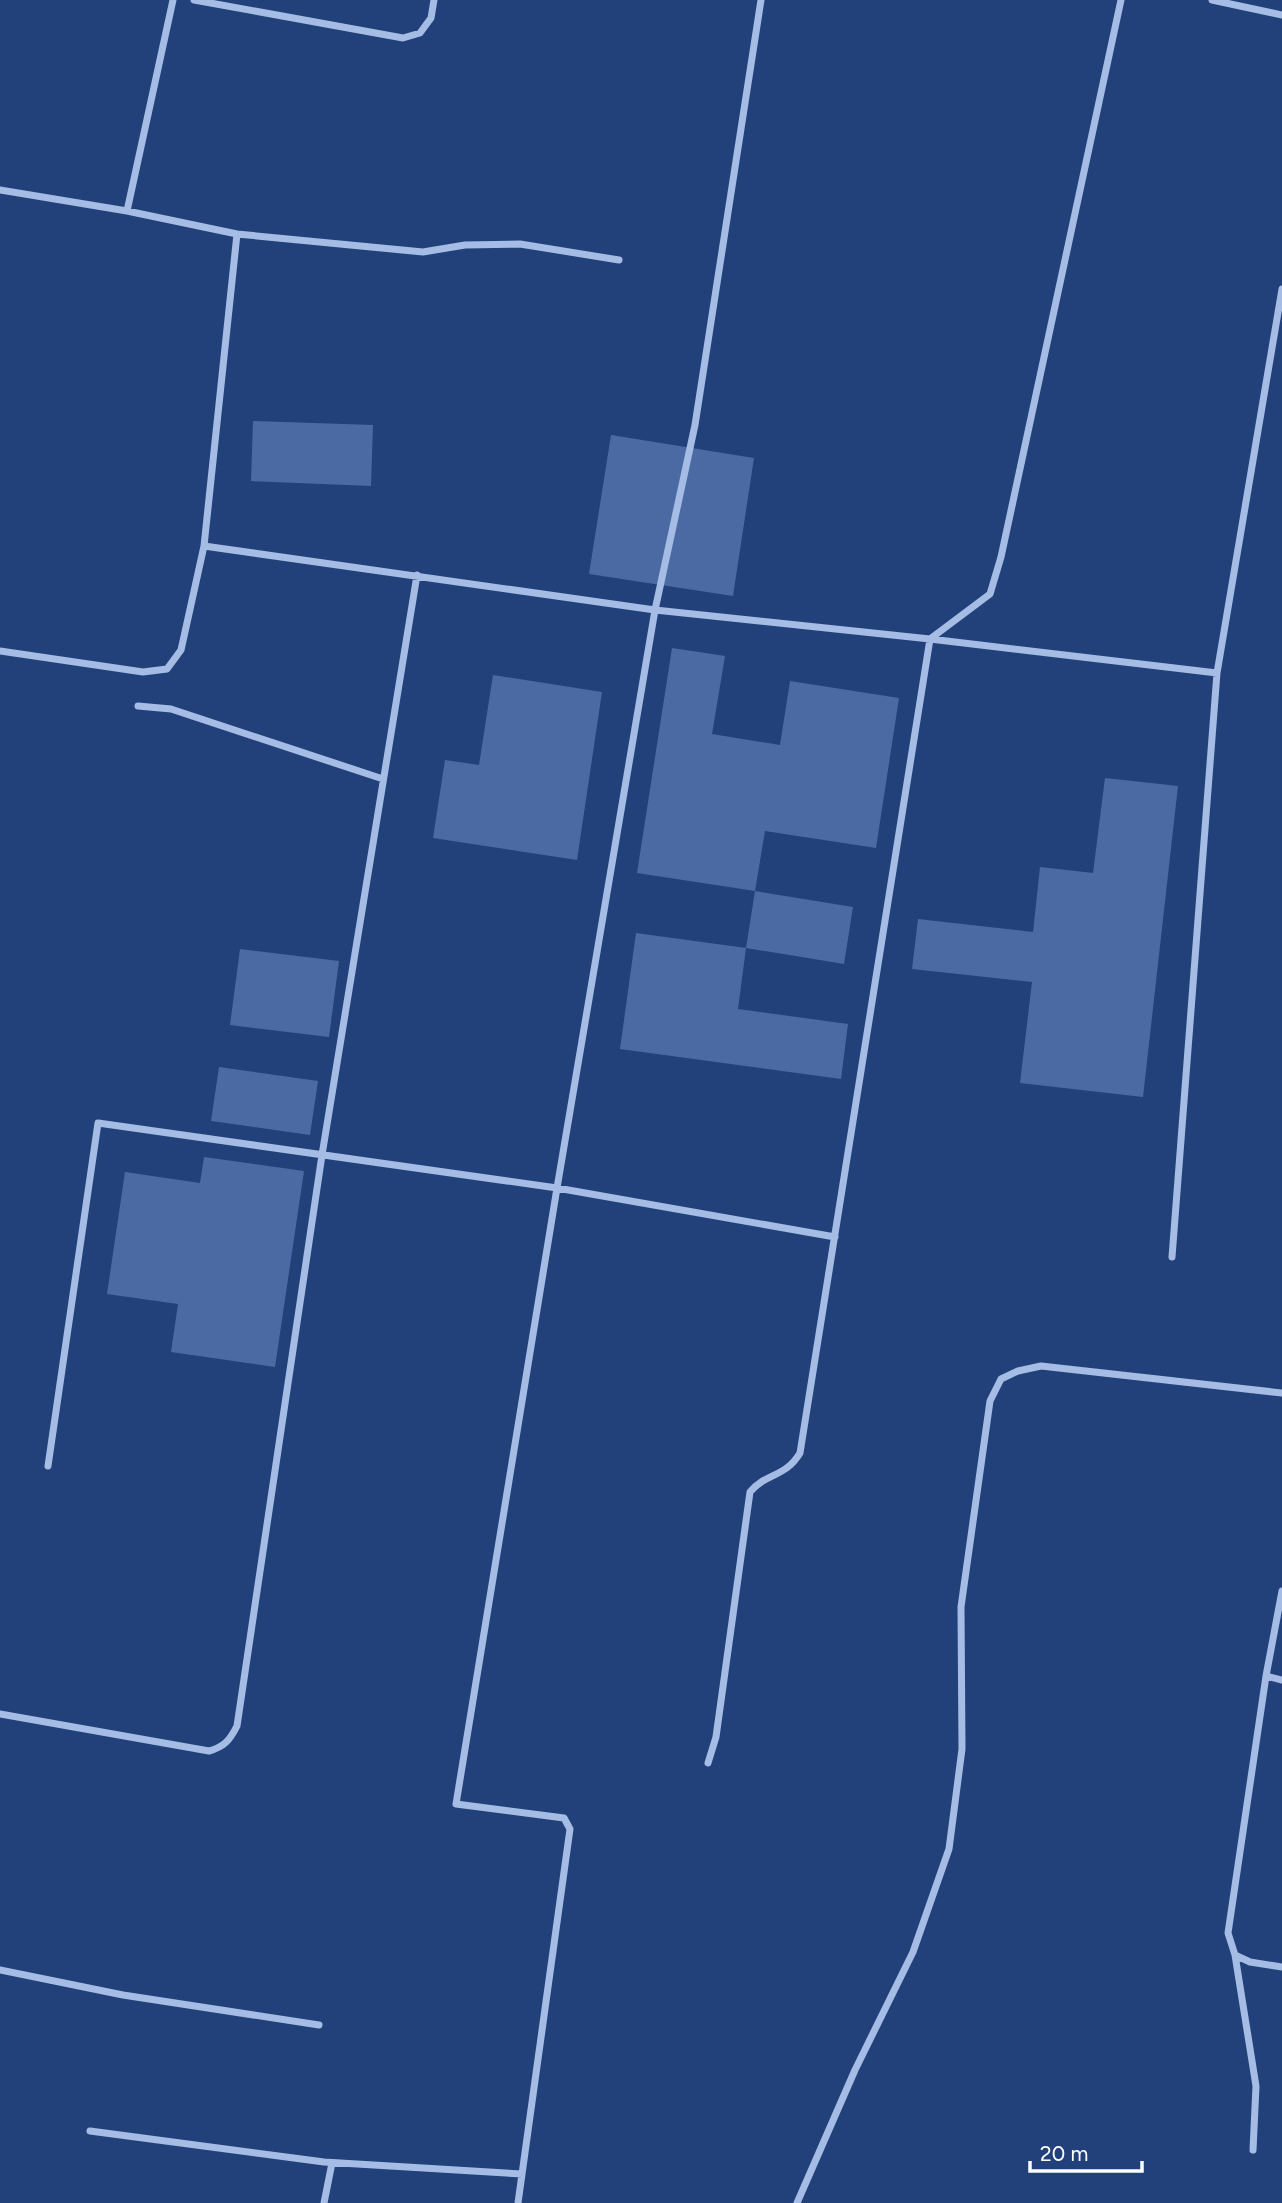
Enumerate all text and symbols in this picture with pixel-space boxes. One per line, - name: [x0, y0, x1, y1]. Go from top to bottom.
- scale bar: [1030, 2130, 1142, 2174]
- text: 20 m: [1040, 2141, 1088, 2166]

